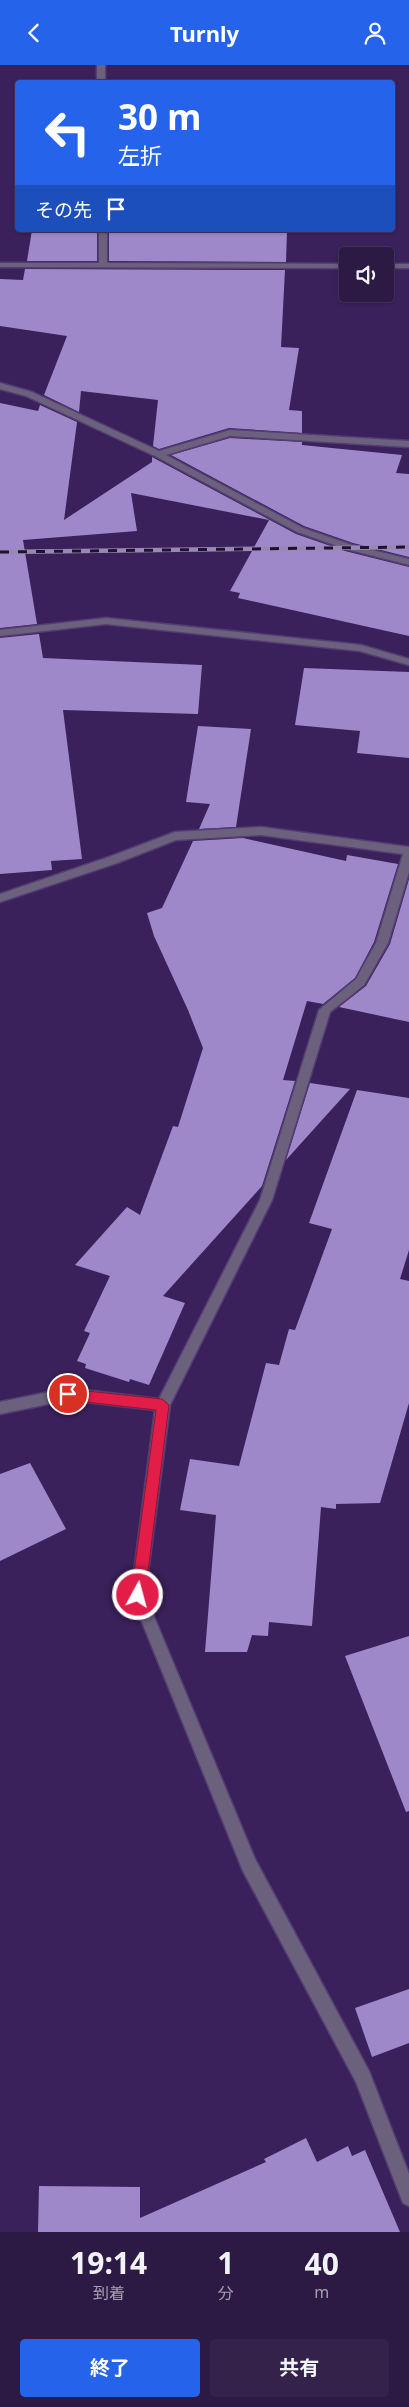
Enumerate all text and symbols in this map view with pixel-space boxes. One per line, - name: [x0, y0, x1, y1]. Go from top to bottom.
- text: Turnly: [170, 18, 239, 48]
- icon: back: [20, 19, 48, 47]
- icon: person: [361, 19, 389, 47]
- text: 30 m: [118, 93, 201, 140]
- icon: left: [35, 100, 100, 165]
- text: 左折: [118, 140, 162, 170]
- icon: arrive: [102, 195, 130, 223]
- text: その先: [35, 197, 92, 223]
- map controls: [339, 247, 394, 302]
- button: sound: [339, 247, 394, 302]
- pin: [47, 1373, 89, 1415]
- icon: arrive: [54, 1380, 82, 1408]
- position arrow: [111, 1568, 163, 1620]
- text: 19:14: [70, 2242, 147, 2283]
- text: 1: [217, 2242, 234, 2283]
- text: 40: [305, 2243, 339, 2284]
- text: m: [314, 2281, 329, 2303]
- text: 到着: [93, 2282, 125, 2304]
- text: 分: [218, 2282, 234, 2304]
- button: 終了: [20, 2339, 200, 2397]
- button: 共有: [210, 2339, 389, 2397]

